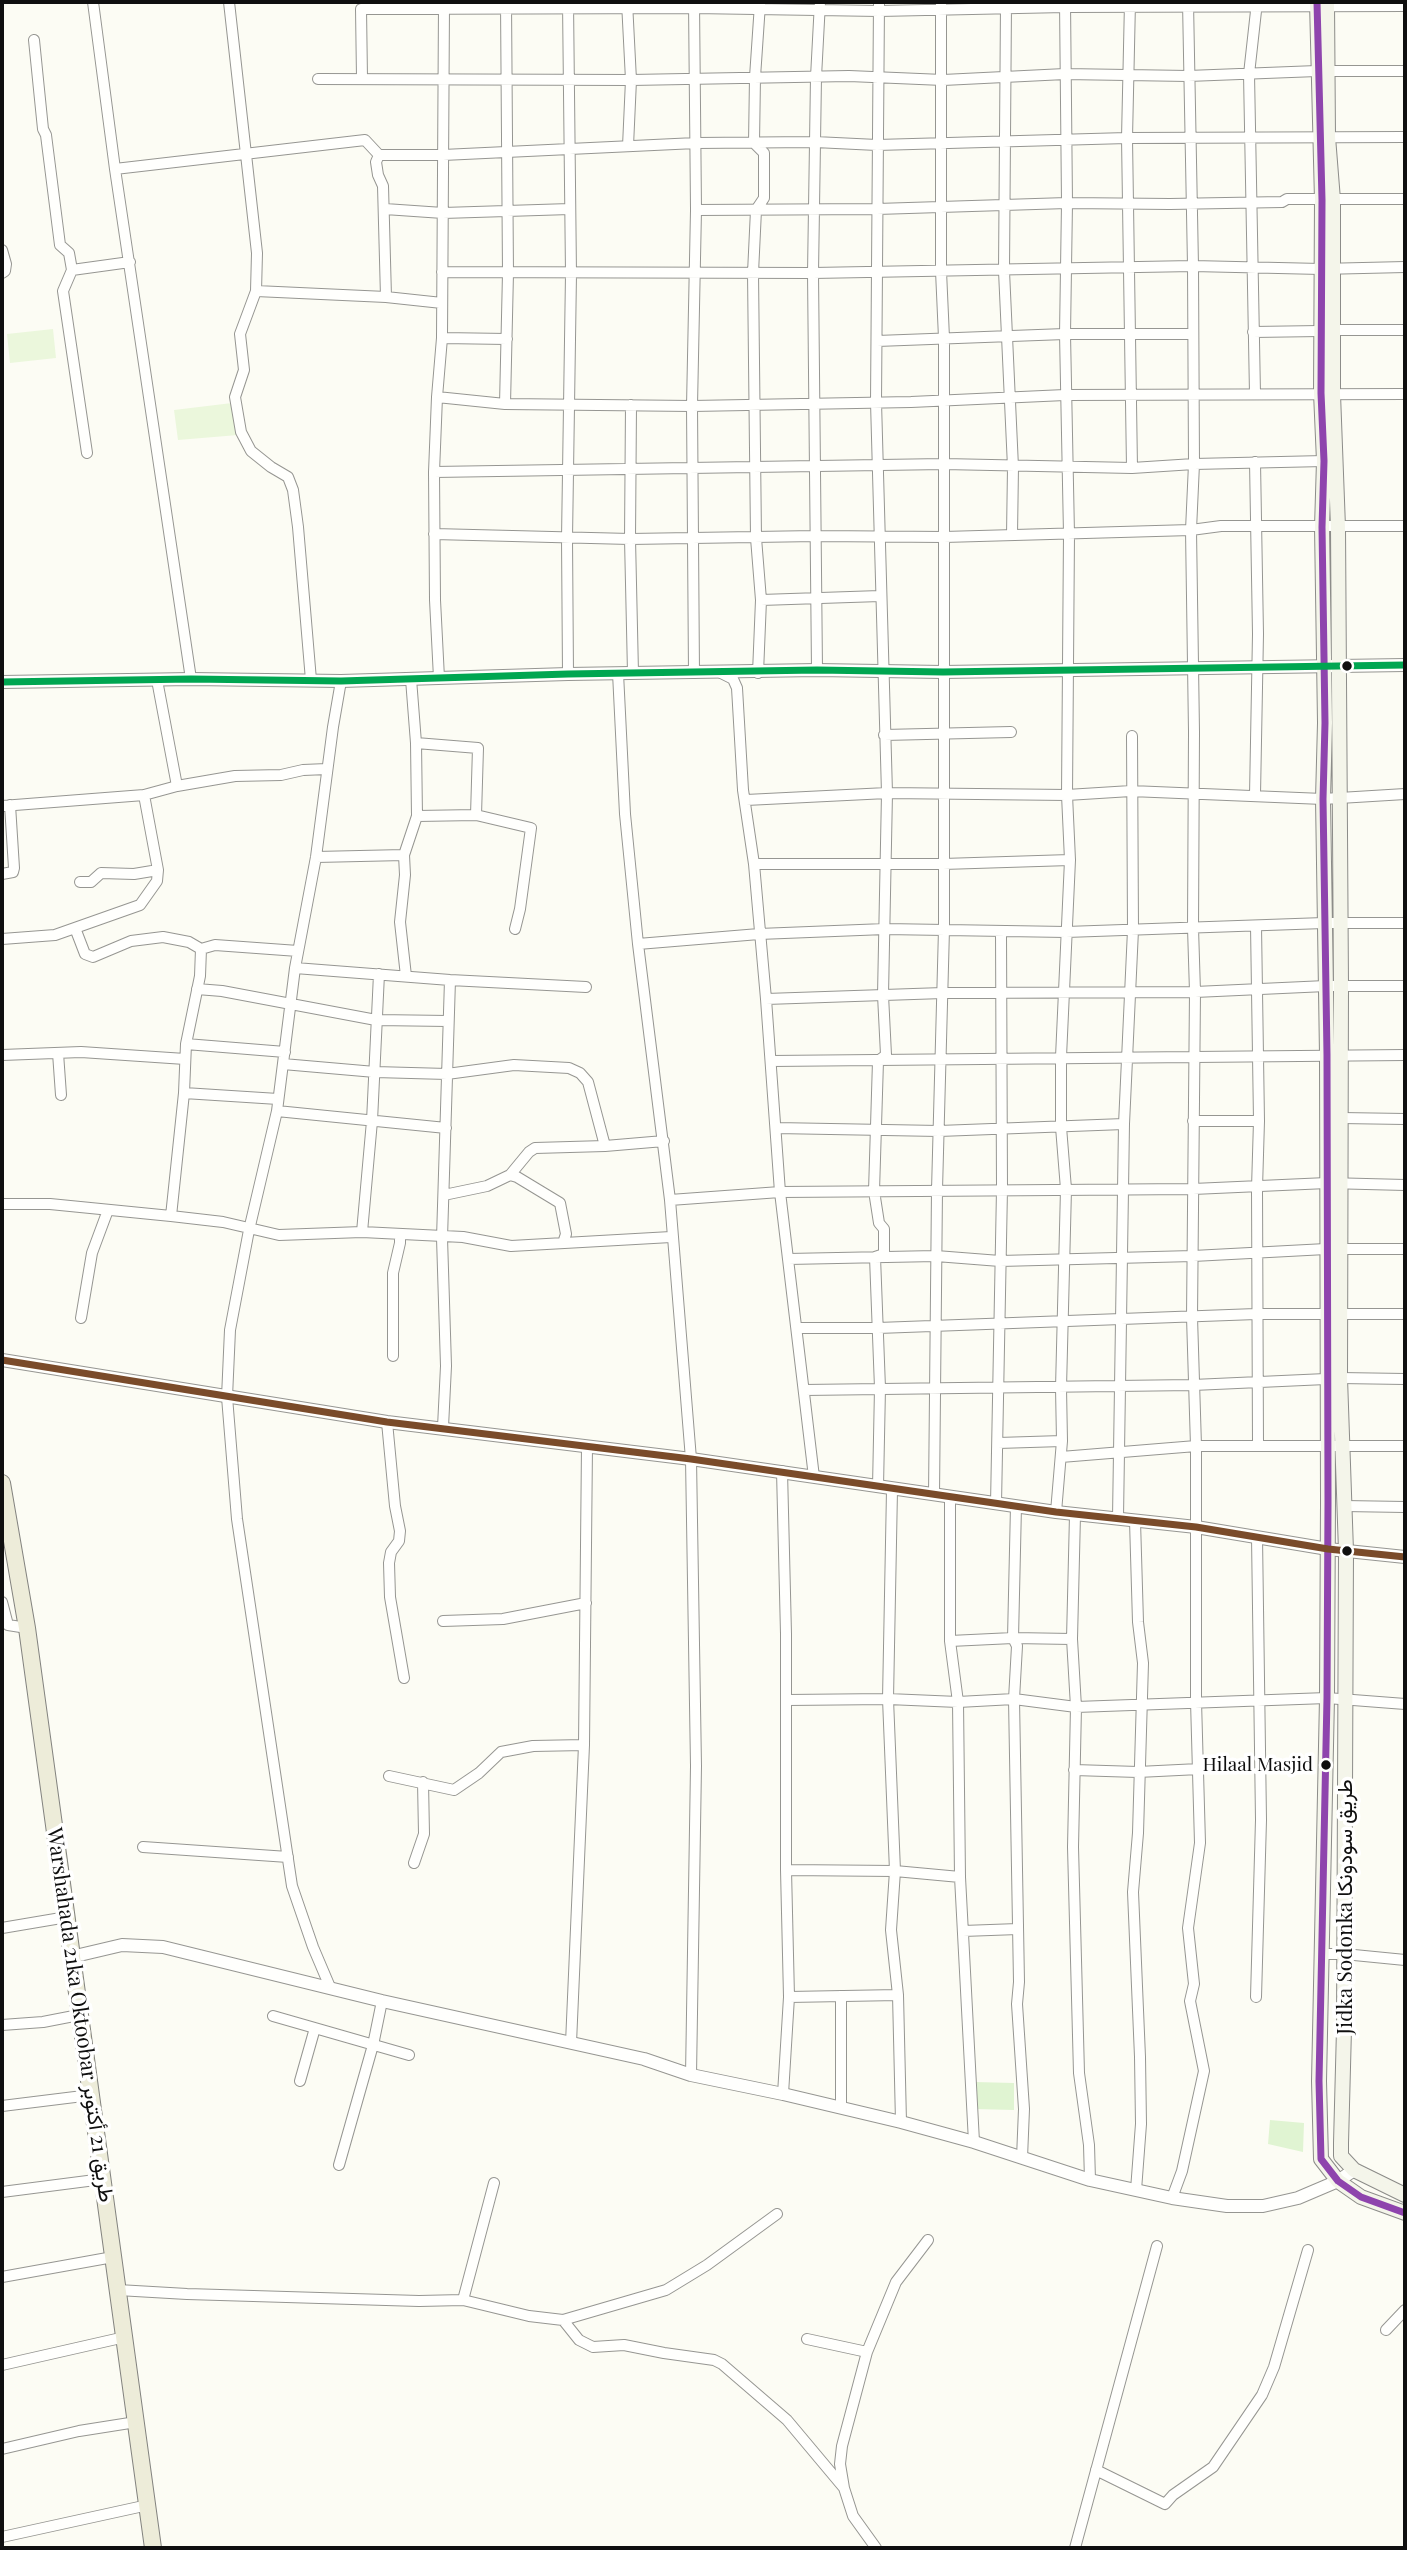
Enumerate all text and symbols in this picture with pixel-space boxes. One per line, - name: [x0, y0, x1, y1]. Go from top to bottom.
- unlabelled marker: [1340, 659, 1354, 673]
- unlabelled marker: [1340, 1544, 1354, 1558]
- place label: Hilaal Masjid: [1202, 1754, 1313, 1776]
- marker: Hilaal Masjid: [1319, 1758, 1333, 1772]
- street label: Jidka Sodonka طريق سودونكا: [1332, 1779, 1358, 2035]
- street label: Warshahada 21ka Oktoobar طريق 21 أكتوبر: [41, 1826, 119, 2204]

